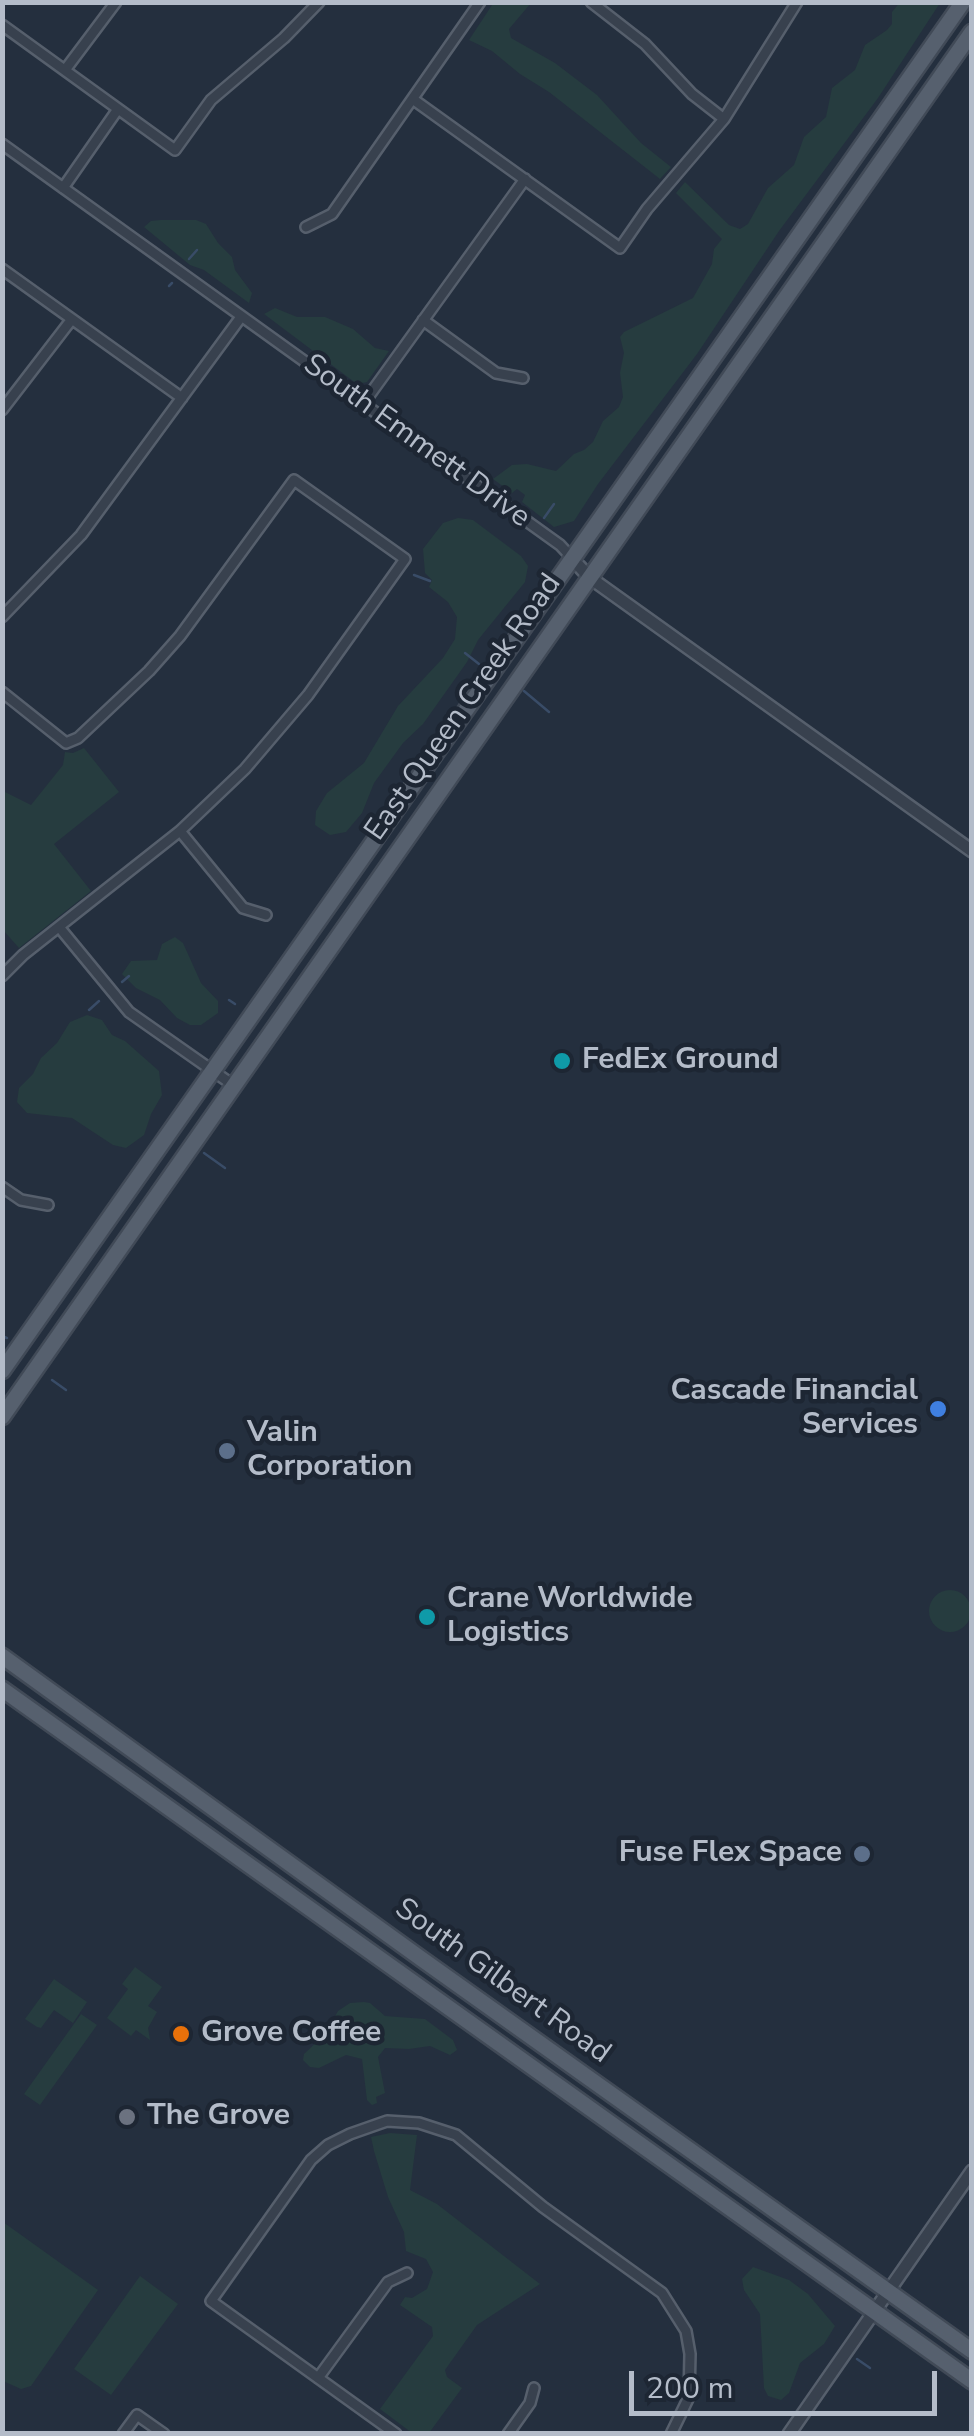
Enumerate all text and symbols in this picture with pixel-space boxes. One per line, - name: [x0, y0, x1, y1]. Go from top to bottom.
- street label: South Emmett Drive: [296, 348, 536, 536]
- street label: East Queen Creek Road: [358, 568, 570, 848]
- place label: FedEx Ground: [582, 1043, 779, 1079]
- marker: FedEx Ground: [551, 1050, 573, 1072]
- place label: Cascade Financial Services: [670, 1374, 918, 1444]
- marker: Cascade Financial Services: [927, 1398, 949, 1420]
- place label: Valin Corporation: [247, 1416, 413, 1486]
- marker: Valin Corporation: [216, 1440, 238, 1462]
- place label: Crane Worldwide Logistics: [447, 1582, 693, 1652]
- marker: Crane Worldwide Logistics: [416, 1606, 438, 1628]
- place label: Fuse Flex Space: [619, 1836, 842, 1872]
- marker: Fuse Flex Space: [851, 1843, 873, 1865]
- street label: South Gilbert Road: [387, 1892, 617, 2072]
- place label: Grove Coffee: [201, 2016, 381, 2052]
- marker: Grove Coffee: [170, 2023, 192, 2045]
- place label: The Grove: [147, 2099, 290, 2135]
- marker: The Grove: [116, 2106, 138, 2128]
- scale bar: [634, 2351, 942, 2413]
- text: 200 m: [646, 2368, 733, 2409]

